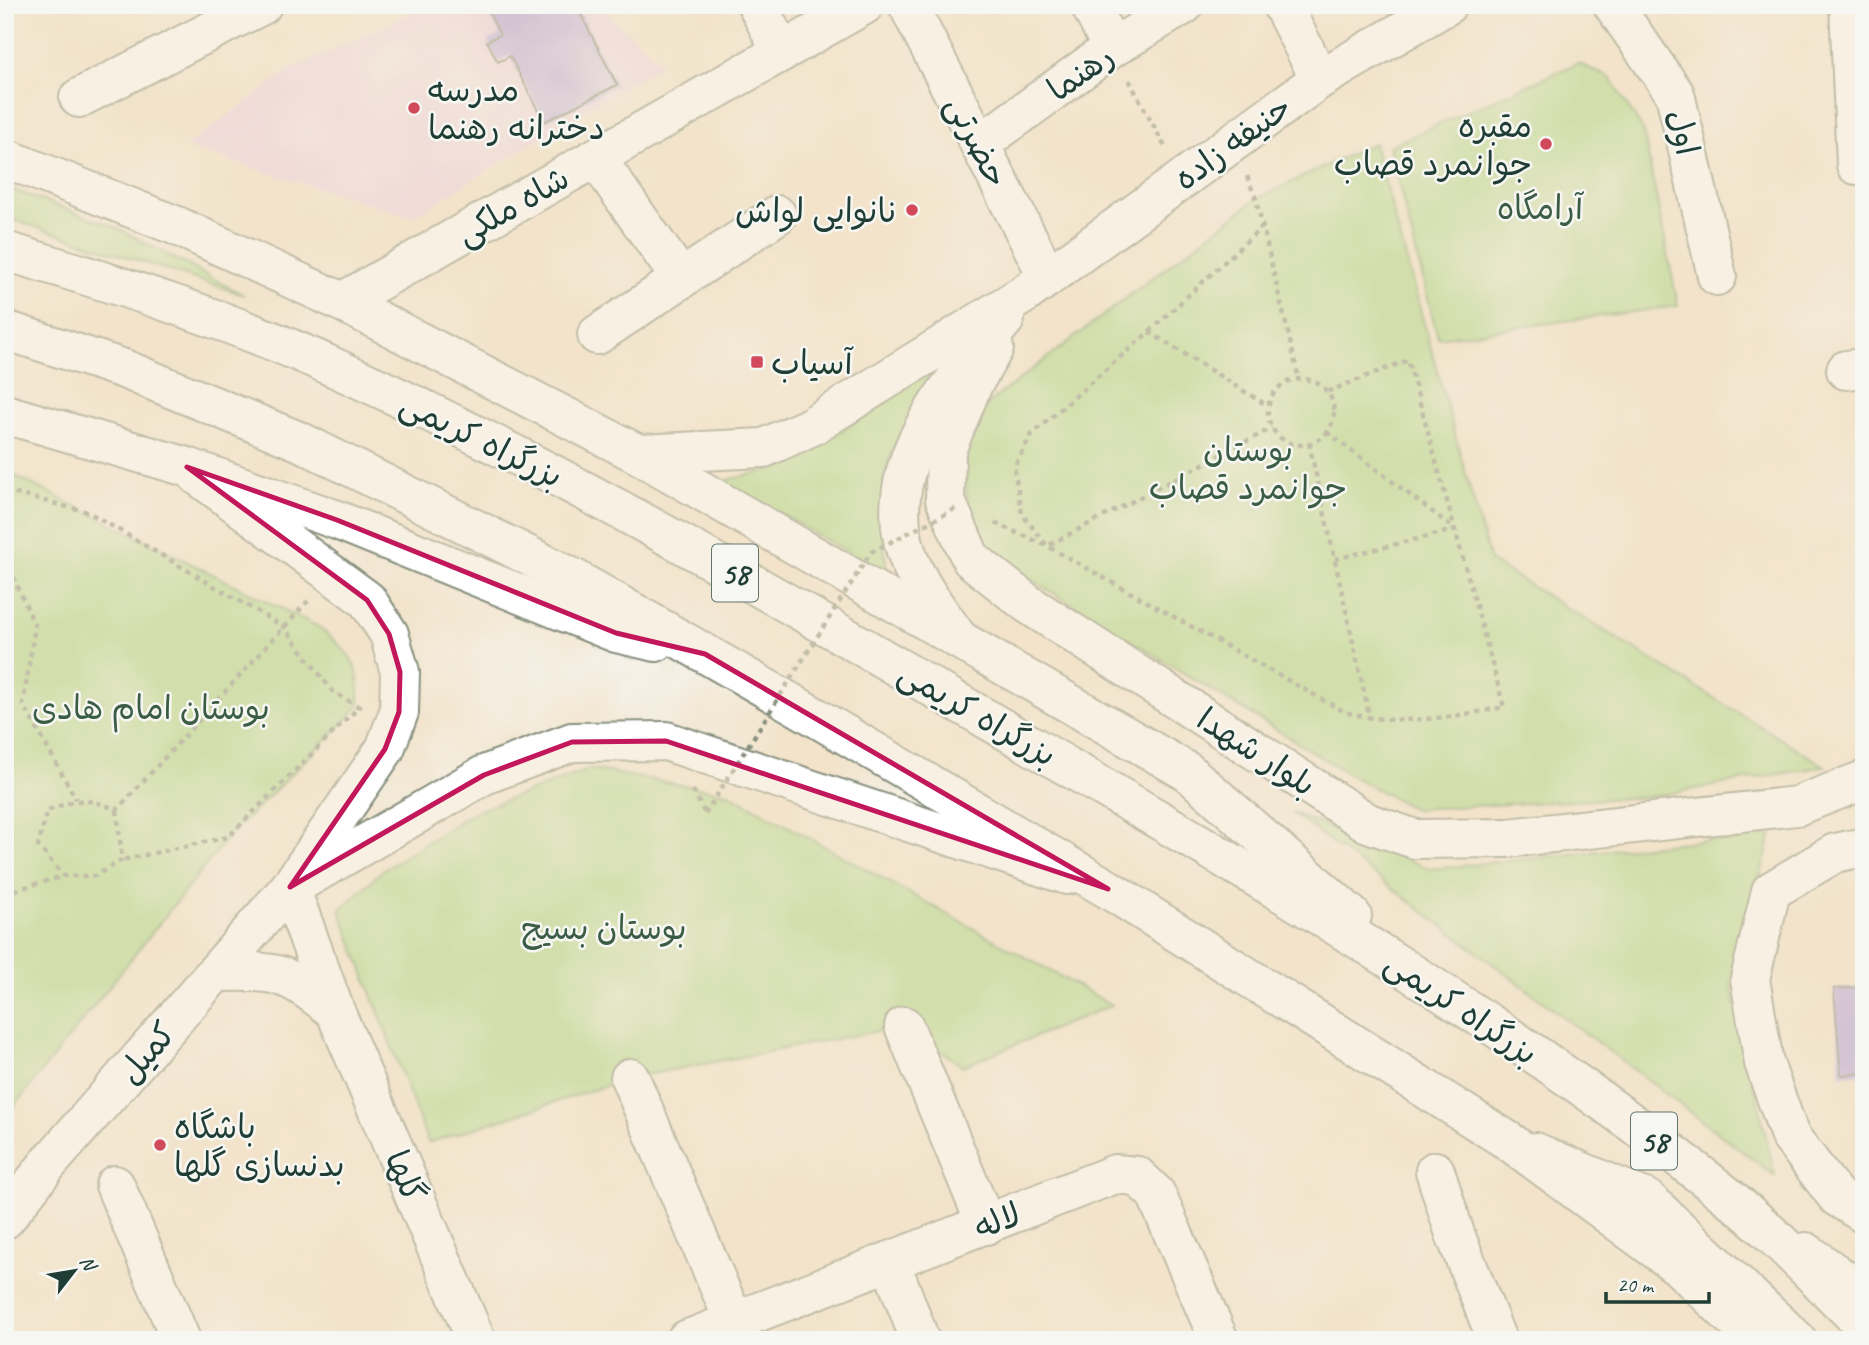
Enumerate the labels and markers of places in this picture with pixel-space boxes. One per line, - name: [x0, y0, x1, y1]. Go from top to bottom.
- place label: مدرسه دخترانه رهنما: [428, 69, 605, 149]
- marker: مدرسه دخترانه رهنما: [406, 100, 422, 116]
- place label: مقبره جوانمرد قصاب: [1334, 105, 1532, 185]
- marker: مقبره جوانمرد قصاب: [1538, 136, 1554, 152]
- place label: نانوایی لواش: [735, 190, 898, 232]
- marker: نانوایی لواش: [904, 202, 920, 218]
- place label: آسیاب: [771, 342, 854, 384]
- marker: آسیاب: [749, 354, 765, 370]
- place label: باشگاه بدنسازی گلها: [174, 1106, 345, 1186]
- marker: باشگاه بدنسازی گلها: [152, 1137, 168, 1153]

